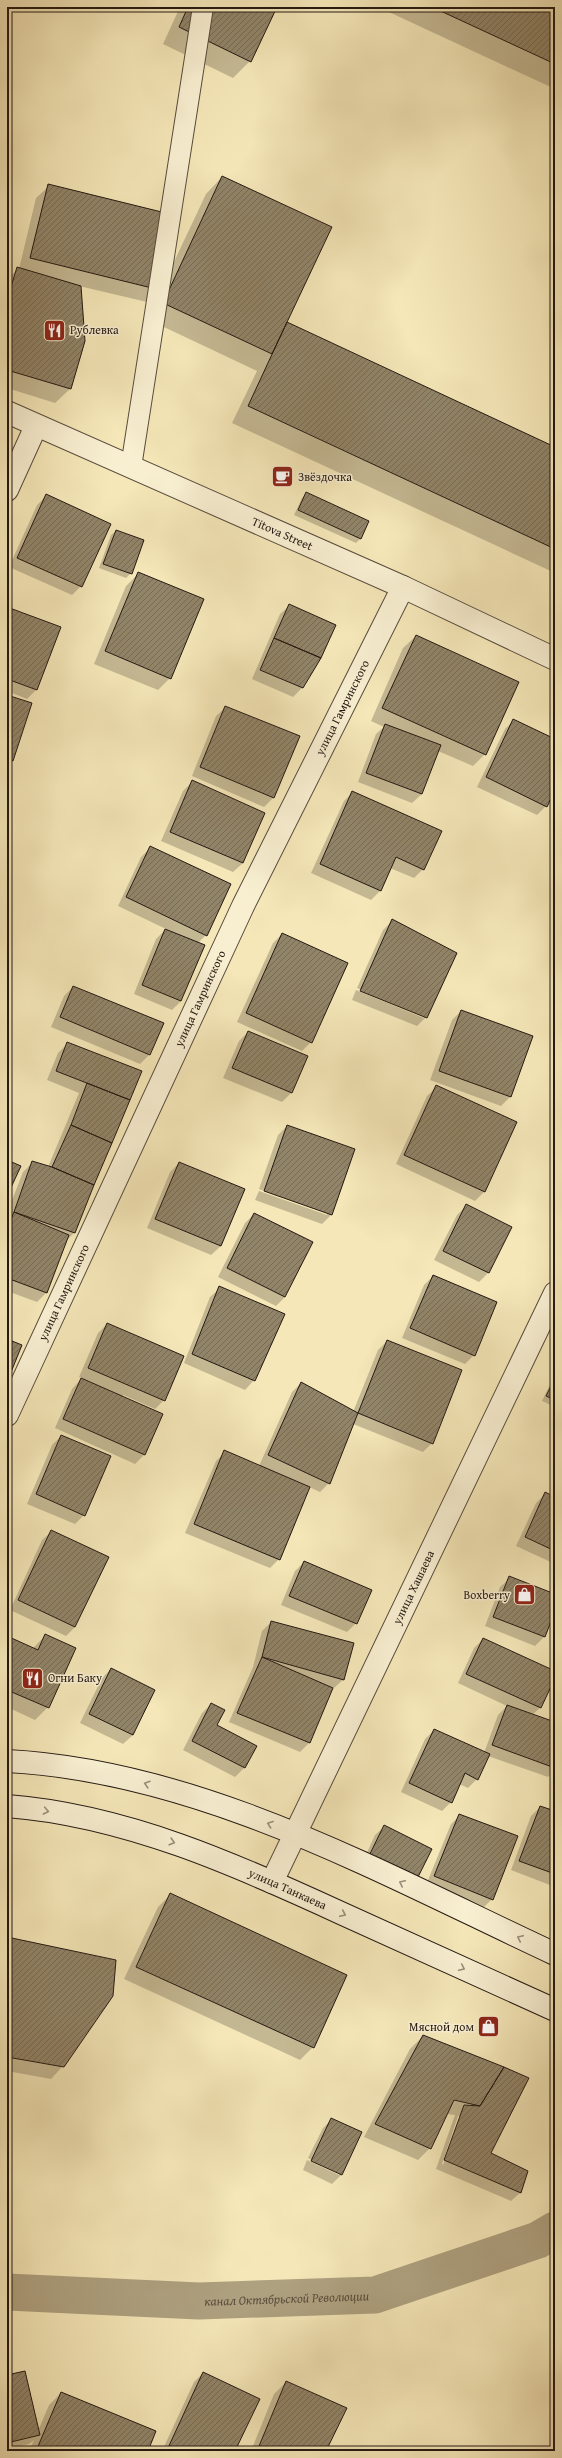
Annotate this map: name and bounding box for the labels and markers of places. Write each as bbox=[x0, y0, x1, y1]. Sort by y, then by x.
restaurant icon: Рублевка bbox=[41, 317, 67, 343]
place label: Рублевка bbox=[70, 321, 119, 338]
cafe icon: Звёздочка bbox=[270, 464, 296, 490]
place label: Звёздочка bbox=[298, 468, 352, 485]
shop icon: Boxberry bbox=[512, 1582, 538, 1608]
place label: Boxberry bbox=[463, 1586, 510, 1603]
restaurant icon: Огни Баку bbox=[19, 1665, 45, 1691]
place label: Огни Баку bbox=[48, 1669, 102, 1686]
shop icon: Мясной дом bbox=[476, 2014, 502, 2040]
place label: Мясной дом bbox=[409, 2018, 474, 2035]

